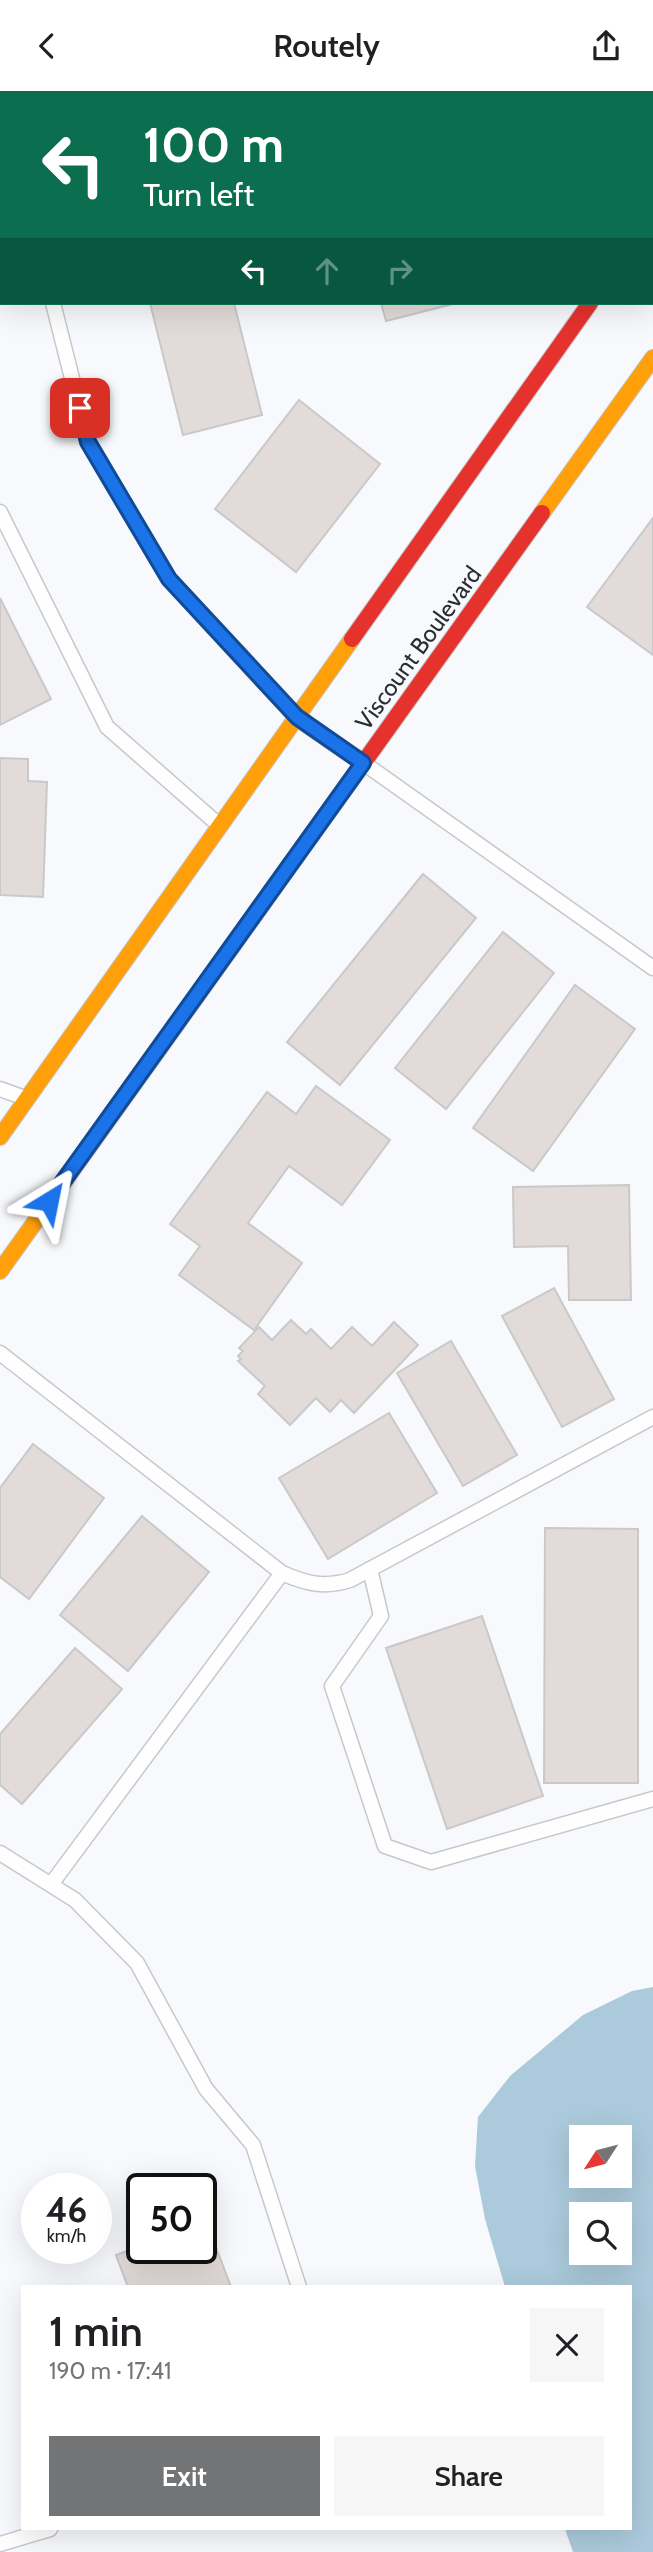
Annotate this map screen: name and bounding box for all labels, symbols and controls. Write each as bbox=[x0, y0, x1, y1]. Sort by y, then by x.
text: Routely bbox=[273, 26, 380, 65]
icon: back bbox=[28, 27, 66, 65]
icon: share bbox=[587, 27, 625, 65]
text: 100 m bbox=[143, 115, 284, 174]
icon: left bbox=[28, 119, 119, 210]
text: Turn left bbox=[143, 175, 254, 214]
icon: left bbox=[235, 252, 273, 290]
icon: ahead bbox=[308, 252, 346, 290]
icon: right bbox=[381, 252, 419, 290]
pin bbox=[50, 378, 110, 438]
icon: arrive bbox=[61, 389, 99, 427]
street label: Viscount Boulevard bbox=[349, 560, 487, 736]
position arrow bbox=[12, 1164, 86, 1238]
north arrow bbox=[569, 2125, 632, 2187]
map controls bbox=[569, 2125, 632, 2265]
speed limit sign: 50 bbox=[126, 2173, 217, 2264]
text: 46 bbox=[46, 2188, 87, 2231]
button: search bbox=[569, 2202, 632, 2265]
text: km/h bbox=[47, 2225, 86, 2247]
text: 1 min bbox=[49, 2305, 143, 2357]
button: close bbox=[530, 2308, 604, 2382]
text: 190 m · 17:41 bbox=[49, 2357, 171, 2385]
button: Exit bbox=[49, 2436, 320, 2516]
button: Share bbox=[334, 2436, 604, 2516]

